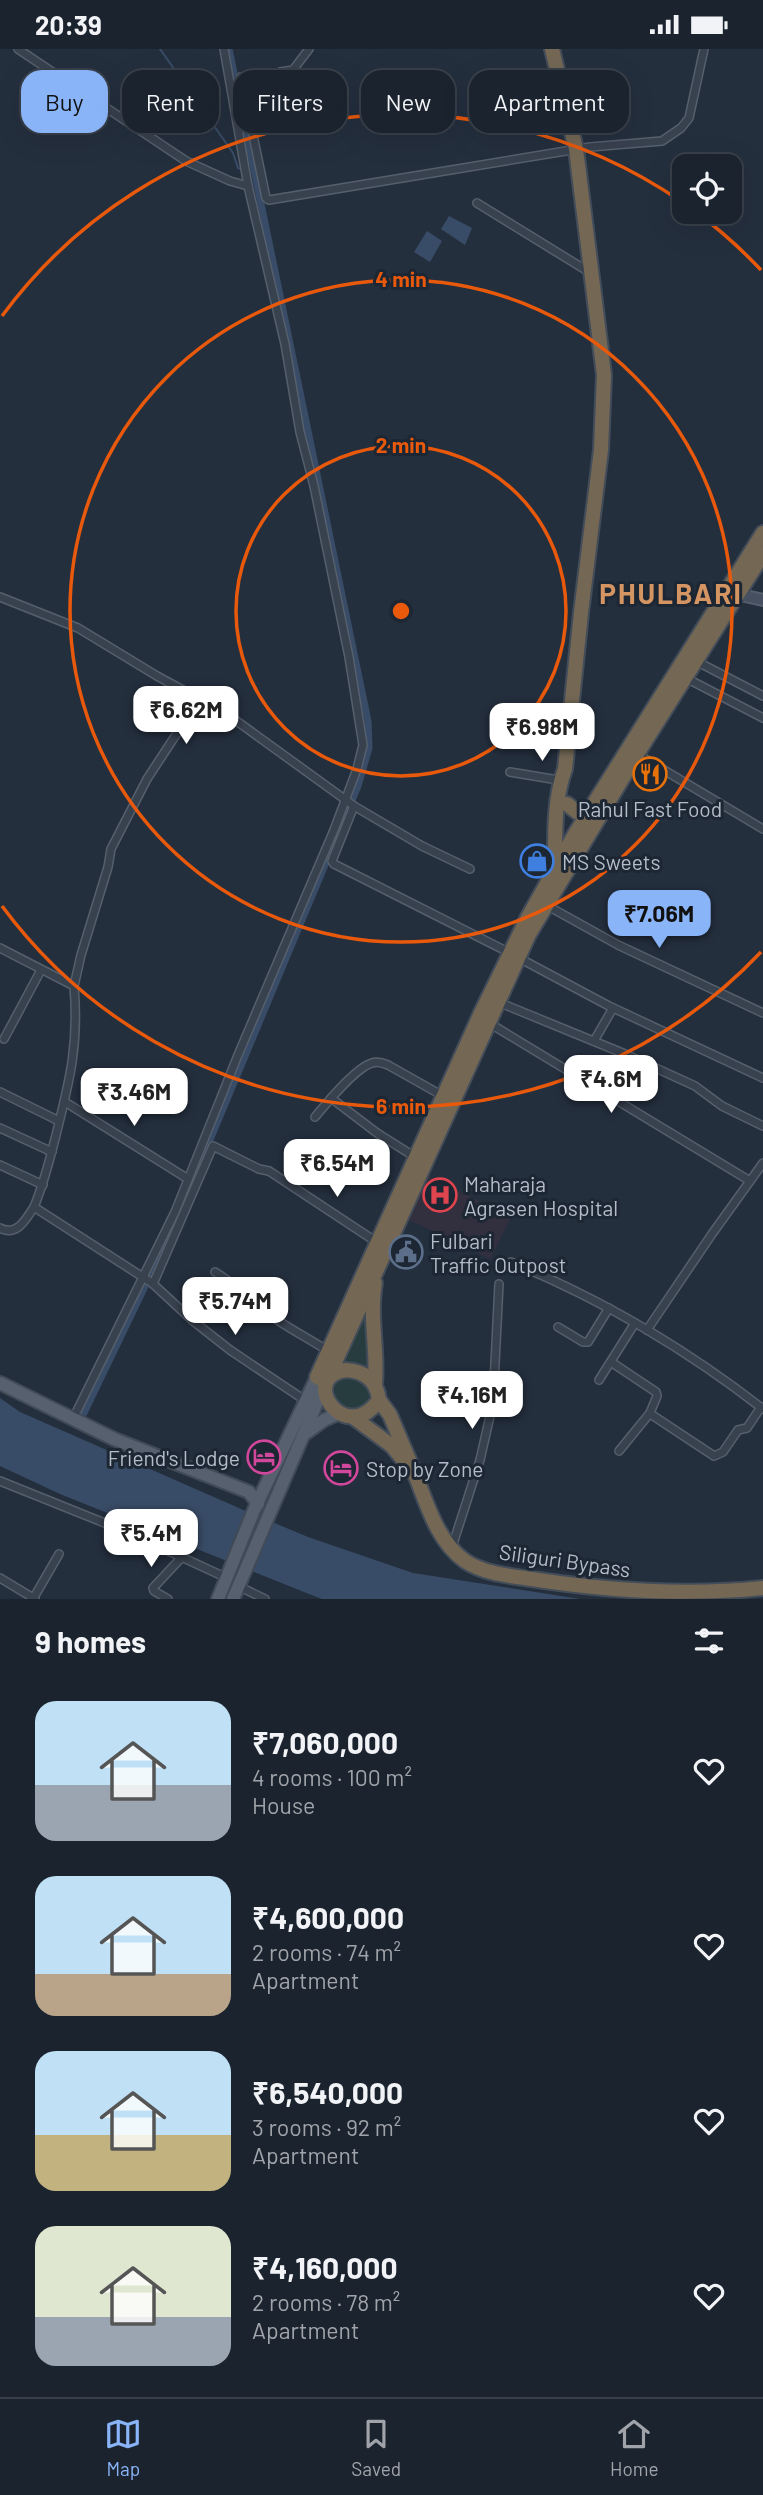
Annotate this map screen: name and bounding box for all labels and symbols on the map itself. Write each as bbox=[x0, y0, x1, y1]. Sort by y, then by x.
text: 4 min bbox=[375, 266, 427, 291]
text: 2 min bbox=[376, 432, 426, 457]
district label: PHULBARI bbox=[599, 576, 743, 610]
centre of rings bbox=[389, 599, 413, 623]
pin: ₹6.62M bbox=[129, 687, 243, 746]
pin: ₹6.98M bbox=[485, 703, 599, 763]
restaurant icon: Rahul Fast Food bbox=[631, 755, 669, 793]
place label: Rahul Fast Food bbox=[578, 796, 722, 821]
shop icon: MS Sweets bbox=[518, 842, 556, 880]
place label: MS Sweets bbox=[562, 849, 661, 874]
pin: ₹7.06M bbox=[602, 891, 716, 950]
pin: ₹4.6M bbox=[562, 1055, 660, 1115]
pin: ₹3.46M bbox=[77, 1069, 191, 1128]
text: 6 min bbox=[376, 1093, 426, 1118]
pin: ₹6.54M bbox=[280, 1139, 394, 1199]
place label: Maharaja Agrasen Hospital bbox=[464, 1171, 618, 1220]
hospital icon: Maharaja Agrasen Hospital bbox=[421, 1176, 459, 1214]
place label: Fulbari Traffic Outpost bbox=[430, 1228, 567, 1277]
public building icon: Fulbari Traffic Outpost bbox=[387, 1233, 425, 1271]
pin: ₹5.74M bbox=[178, 1277, 292, 1337]
pin: ₹4.16M bbox=[415, 1371, 529, 1431]
hotel icon: Friend's Lodge bbox=[245, 1438, 283, 1476]
place label: Friend's Lodge bbox=[108, 1445, 240, 1470]
hotel icon: Stop by Zone bbox=[322, 1449, 360, 1487]
place label: Stop by Zone bbox=[366, 1456, 483, 1481]
pin: ₹5.4M bbox=[102, 1509, 200, 1569]
street label: Siliguri Bypass bbox=[498, 1538, 632, 1582]

